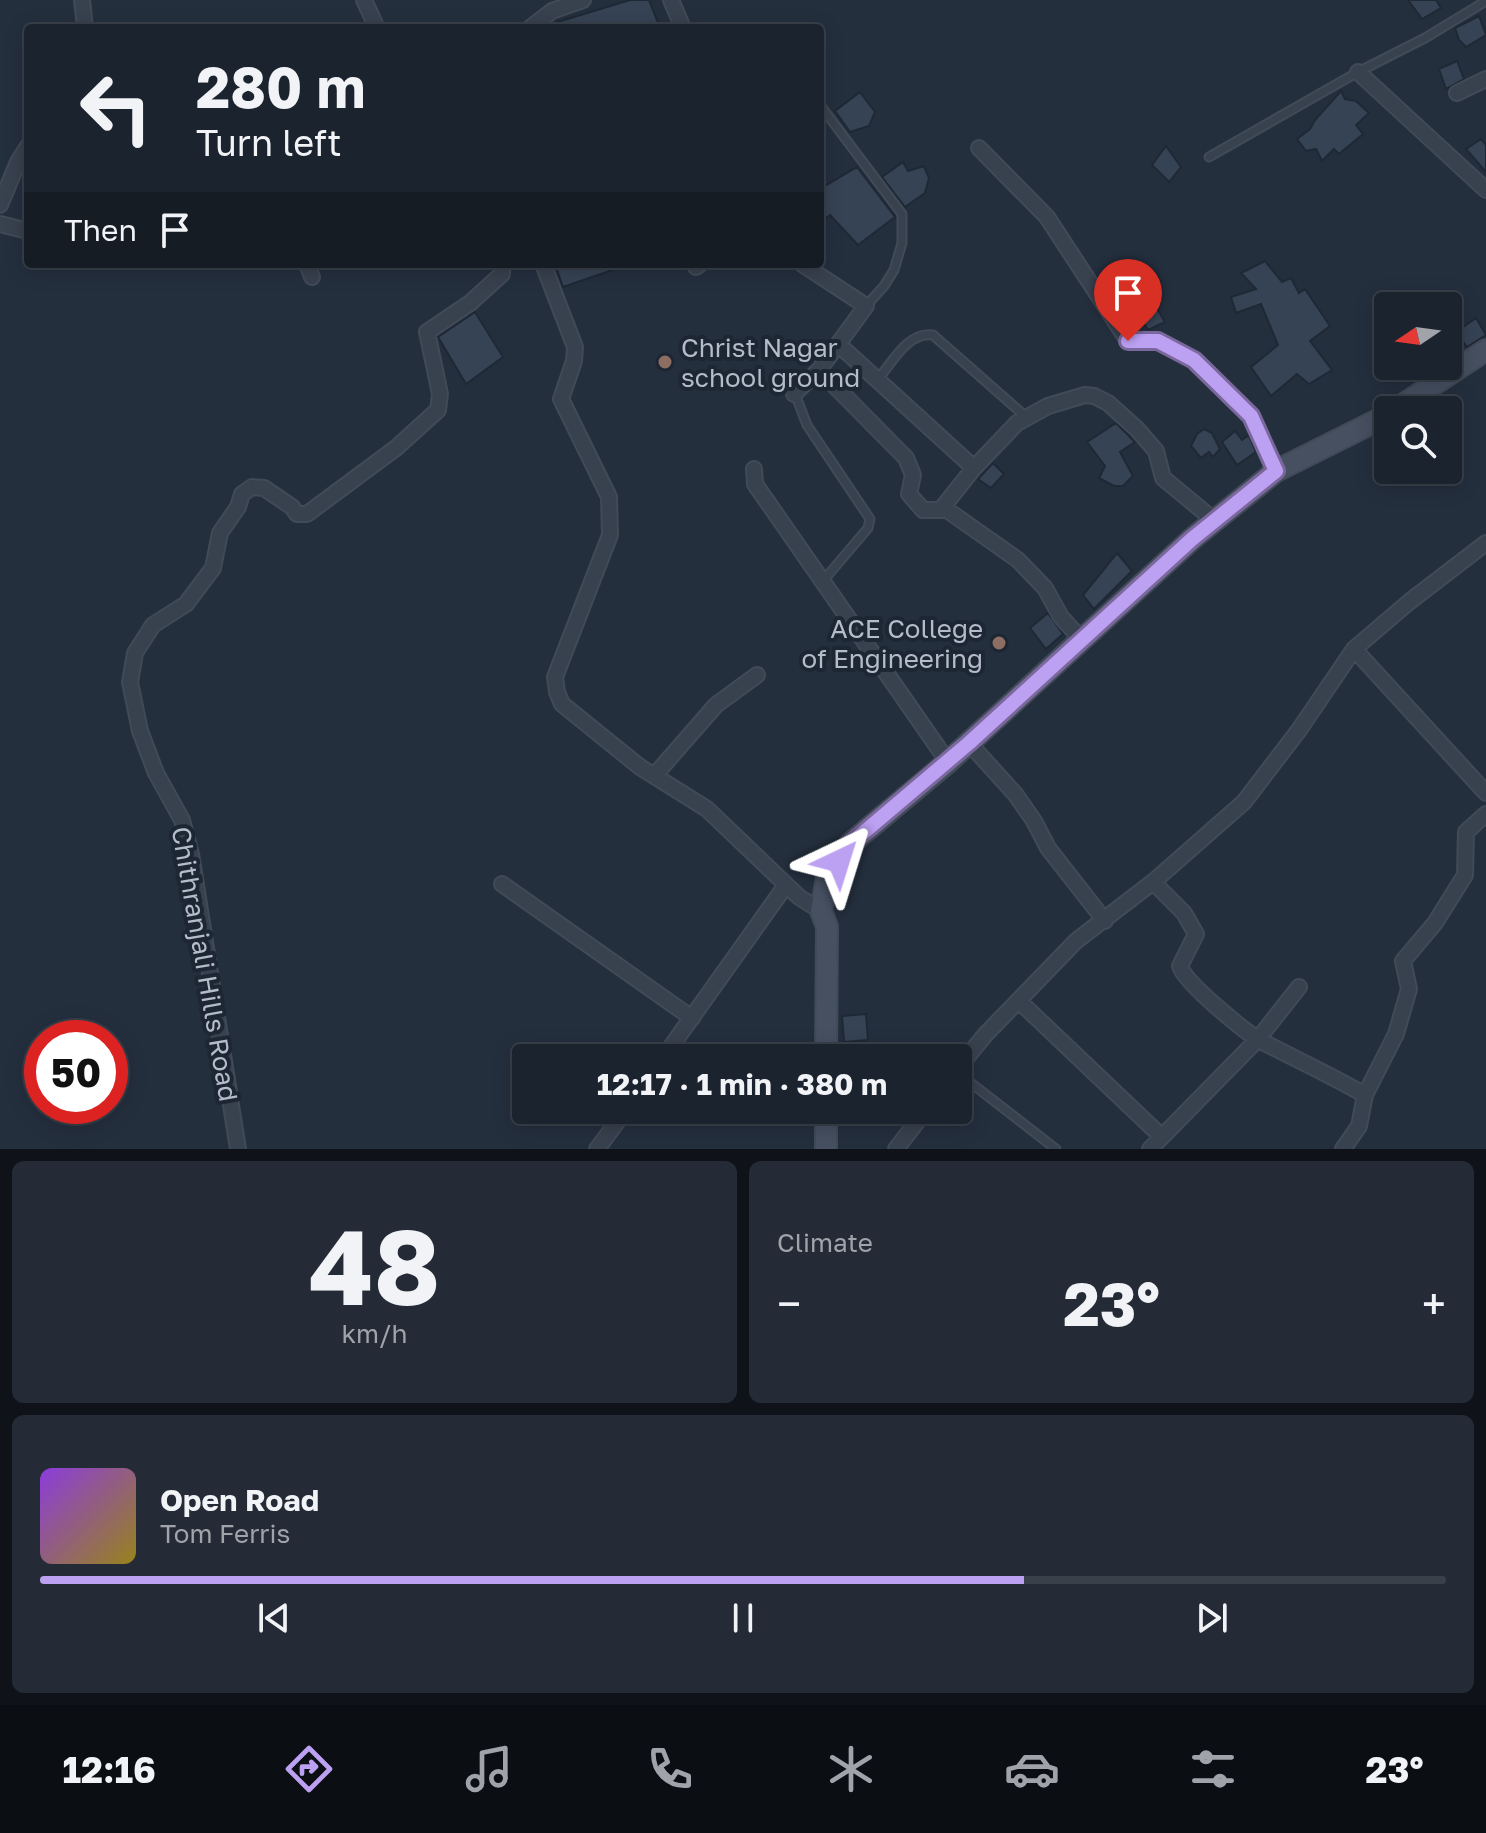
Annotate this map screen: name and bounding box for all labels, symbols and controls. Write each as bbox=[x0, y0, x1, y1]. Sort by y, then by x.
text: 280 m bbox=[196, 53, 365, 120]
icon: left bbox=[64, 56, 168, 160]
text: Turn left bbox=[196, 121, 342, 164]
icon: arrive bbox=[153, 208, 197, 252]
text: Then bbox=[64, 212, 137, 248]
pin bbox=[1094, 259, 1162, 341]
icon: arrive bbox=[1106, 271, 1150, 315]
north arrow bbox=[1374, 292, 1462, 380]
map controls bbox=[1374, 292, 1462, 484]
place label: Christ Nagar school ground bbox=[681, 332, 860, 393]
marker: Christ Nagar school ground bbox=[656, 353, 674, 371]
button: search bbox=[1374, 396, 1462, 484]
place label: ACE College of Engineering bbox=[802, 613, 983, 674]
marker: ACE College of Engineering bbox=[990, 634, 1008, 652]
position arrow bbox=[797, 819, 881, 903]
street label: Chithranjali Hills Road bbox=[166, 824, 244, 1104]
speed limit sign: 50 bbox=[24, 1020, 128, 1124]
text: 12:17 · 1 min · 380 m bbox=[597, 1066, 887, 1102]
text: 48 bbox=[309, 1203, 440, 1328]
text: Climate bbox=[777, 1227, 873, 1258]
text: 23° bbox=[1063, 1267, 1160, 1339]
text: − bbox=[777, 1277, 801, 1330]
text: + bbox=[1422, 1277, 1446, 1330]
text: km/h bbox=[341, 1318, 408, 1349]
text: Open Road bbox=[160, 1482, 319, 1518]
text: Tom Ferris bbox=[160, 1518, 290, 1549]
icon: previous bbox=[252, 1596, 296, 1640]
icon: pause bbox=[721, 1596, 765, 1640]
icon: next bbox=[1190, 1596, 1234, 1640]
icon: directions bbox=[281, 1741, 337, 1797]
icon: music bbox=[461, 1741, 517, 1797]
icon: phone bbox=[642, 1741, 698, 1797]
icon: climate bbox=[823, 1741, 879, 1797]
icon: car bbox=[1004, 1741, 1060, 1797]
icon: filters bbox=[1185, 1741, 1241, 1797]
text: 12:16 bbox=[62, 1748, 156, 1791]
text: 23° bbox=[1366, 1748, 1423, 1791]

